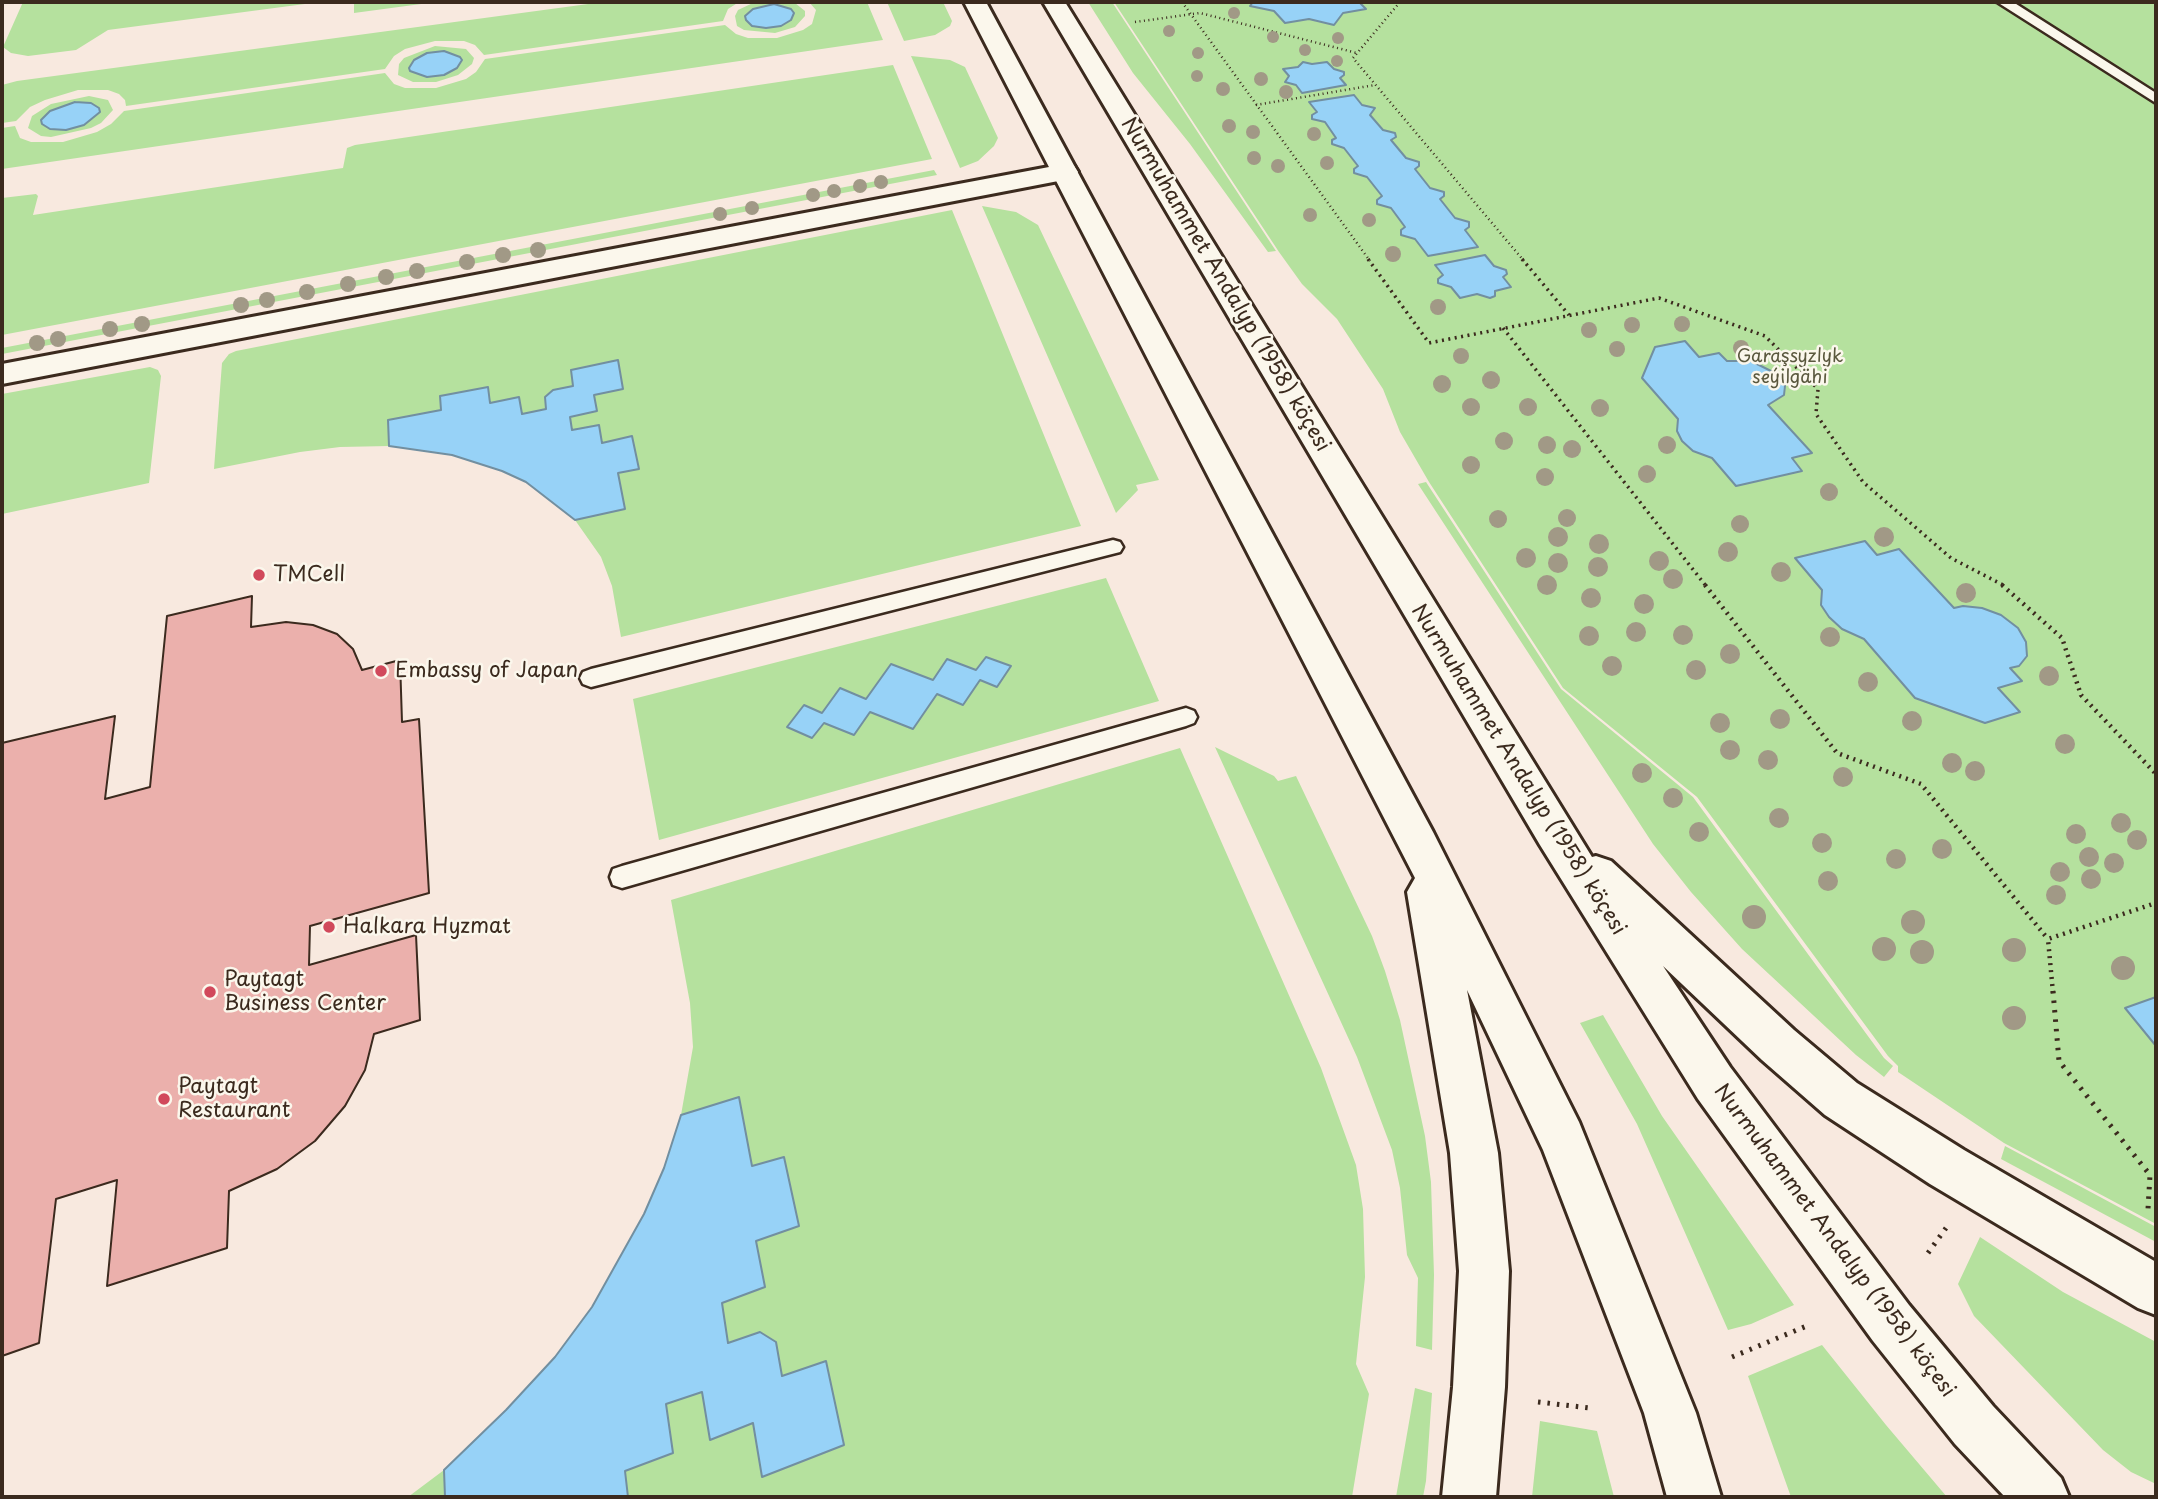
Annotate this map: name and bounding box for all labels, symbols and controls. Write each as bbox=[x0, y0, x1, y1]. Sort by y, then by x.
street label: Nurmuhammet Andalyp (1958) köçesi bbox=[1115, 113, 1335, 457]
park label: Garaşsyzlyk seýilgähi bbox=[1737, 346, 1843, 388]
place label: TMCell bbox=[273, 562, 345, 588]
marker: TMCell bbox=[251, 567, 267, 583]
street label: Nurmuhammet Andalyp (1958) köçesi bbox=[1405, 600, 1631, 940]
place label: Embassy of Japan bbox=[395, 658, 578, 684]
marker: Embassy of Japan bbox=[373, 663, 389, 679]
place label: Halkara Hyzmat bbox=[343, 914, 511, 940]
marker: Halkara Hyzmat bbox=[321, 919, 337, 935]
place label: Paytagt Business Center bbox=[224, 967, 386, 1017]
marker: Paytagt Business Center bbox=[202, 984, 218, 1000]
place label: Paytagt Restaurant bbox=[178, 1074, 290, 1124]
street label: Nurmuhammet Andalyp (1958) köçesi bbox=[1708, 1080, 1960, 1402]
marker: Paytagt Restaurant bbox=[156, 1091, 172, 1107]

